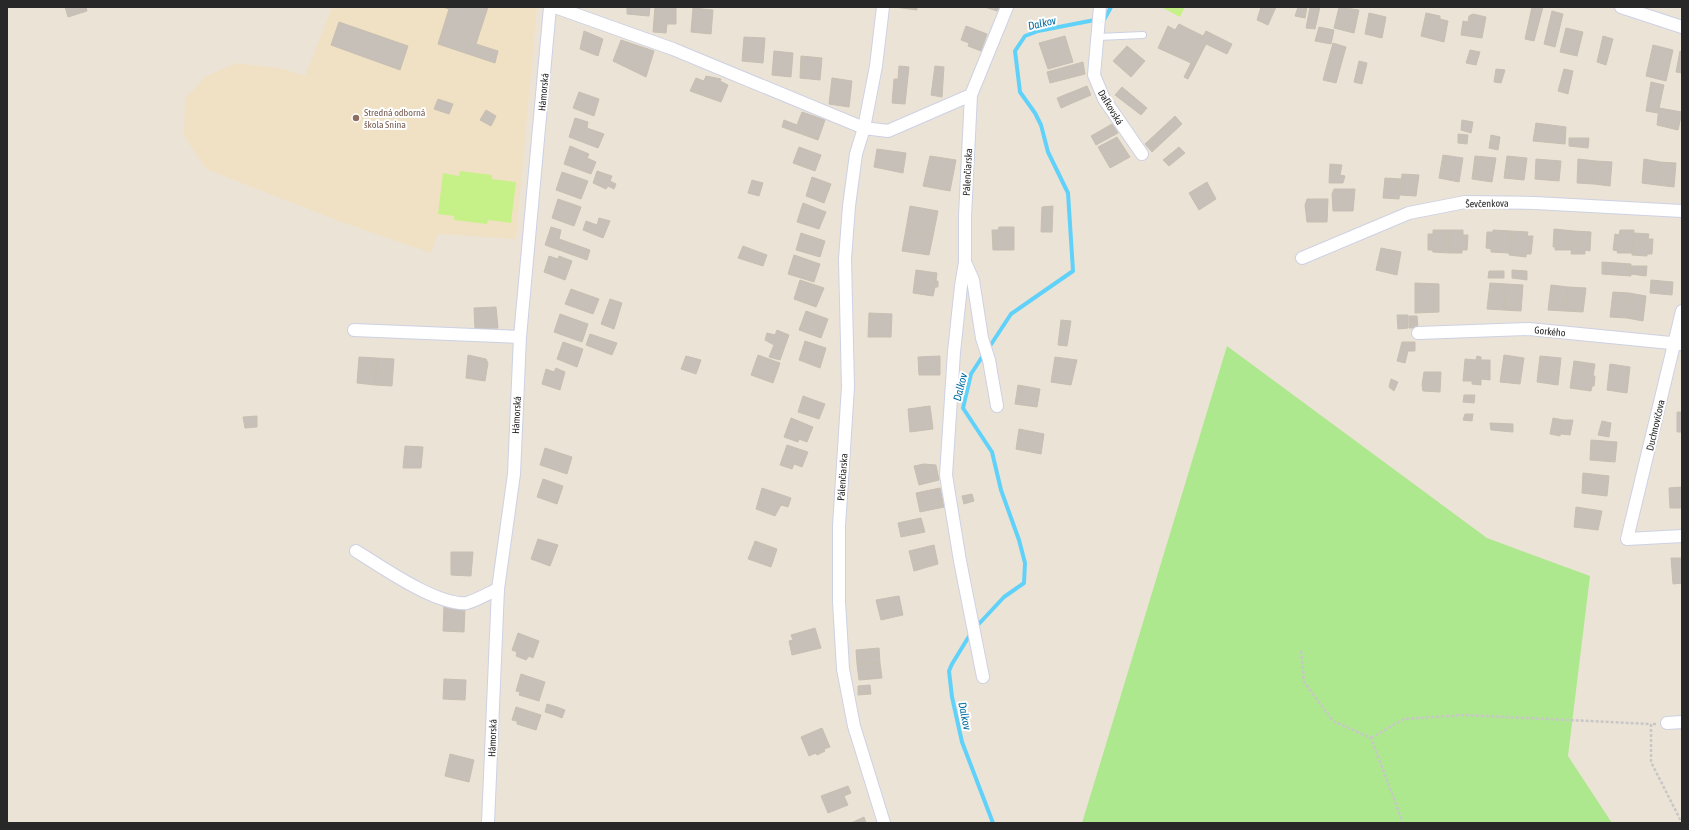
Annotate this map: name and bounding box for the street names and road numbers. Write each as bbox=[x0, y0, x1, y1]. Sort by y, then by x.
street label: Hámorská bbox=[536, 72, 551, 111]
street label: Daľkovská bbox=[1096, 88, 1125, 127]
street label: Pálenčiarska bbox=[961, 148, 974, 196]
street label: Ševčenkova bbox=[1465, 198, 1509, 209]
street label: Gorkého bbox=[1534, 324, 1566, 339]
street label: Hámorská bbox=[510, 395, 523, 434]
street label: Duchnovičova bbox=[1644, 398, 1667, 452]
street label: Pálenčiarska bbox=[835, 453, 850, 501]
street label: Hámorská bbox=[486, 719, 499, 757]

